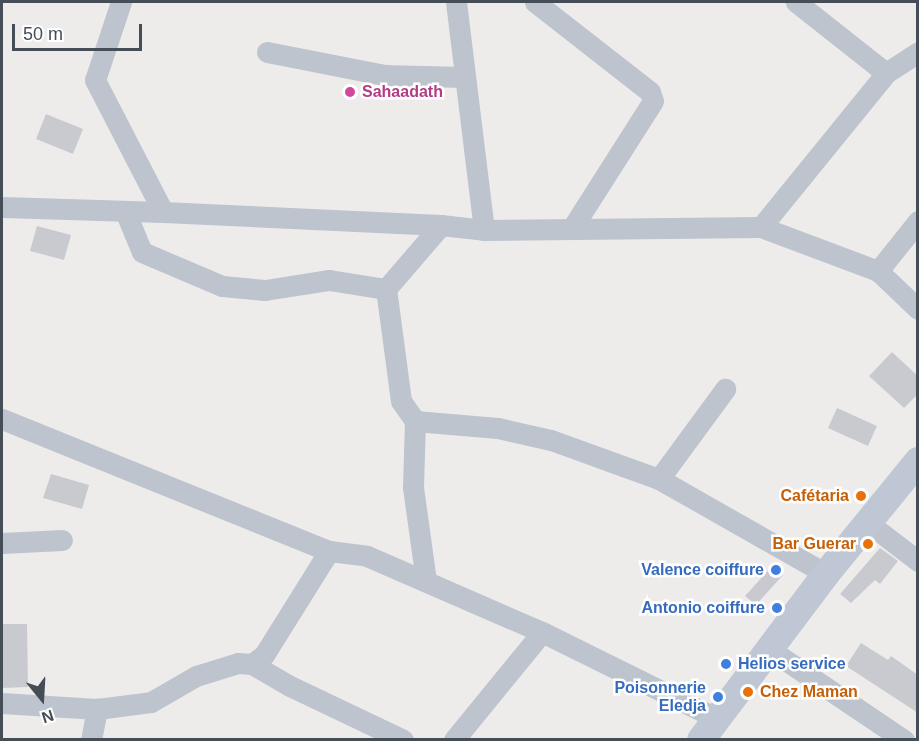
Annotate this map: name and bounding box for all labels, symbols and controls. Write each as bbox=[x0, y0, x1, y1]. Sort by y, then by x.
scale bar bbox=[15, 12, 146, 50]
text: 50 m bbox=[23, 24, 63, 44]
place label: Sahaadath bbox=[362, 82, 443, 102]
marker: Sahaadath bbox=[343, 85, 357, 99]
place label: Cafétaria bbox=[781, 486, 849, 506]
marker: Cafétaria bbox=[854, 489, 868, 503]
place label: Bar Guerar bbox=[772, 534, 856, 554]
marker: Bar Guerar bbox=[861, 537, 875, 551]
place label: Valence coiffure bbox=[641, 560, 764, 580]
marker: Valence coiffure bbox=[769, 563, 783, 577]
place label: Antonio coiffure bbox=[641, 598, 765, 618]
marker: Antonio coiffure bbox=[770, 601, 784, 615]
place label: Helios service bbox=[738, 654, 846, 674]
marker: Helios service bbox=[719, 657, 733, 671]
north arrow bbox=[12, 669, 72, 729]
place label: Poisonnerie Eledja bbox=[614, 678, 706, 716]
place label: Chez Maman bbox=[760, 682, 858, 702]
marker: Chez Maman bbox=[741, 685, 755, 699]
marker: Poisonnerie Eledja bbox=[711, 690, 725, 704]
text: N bbox=[40, 707, 56, 726]

